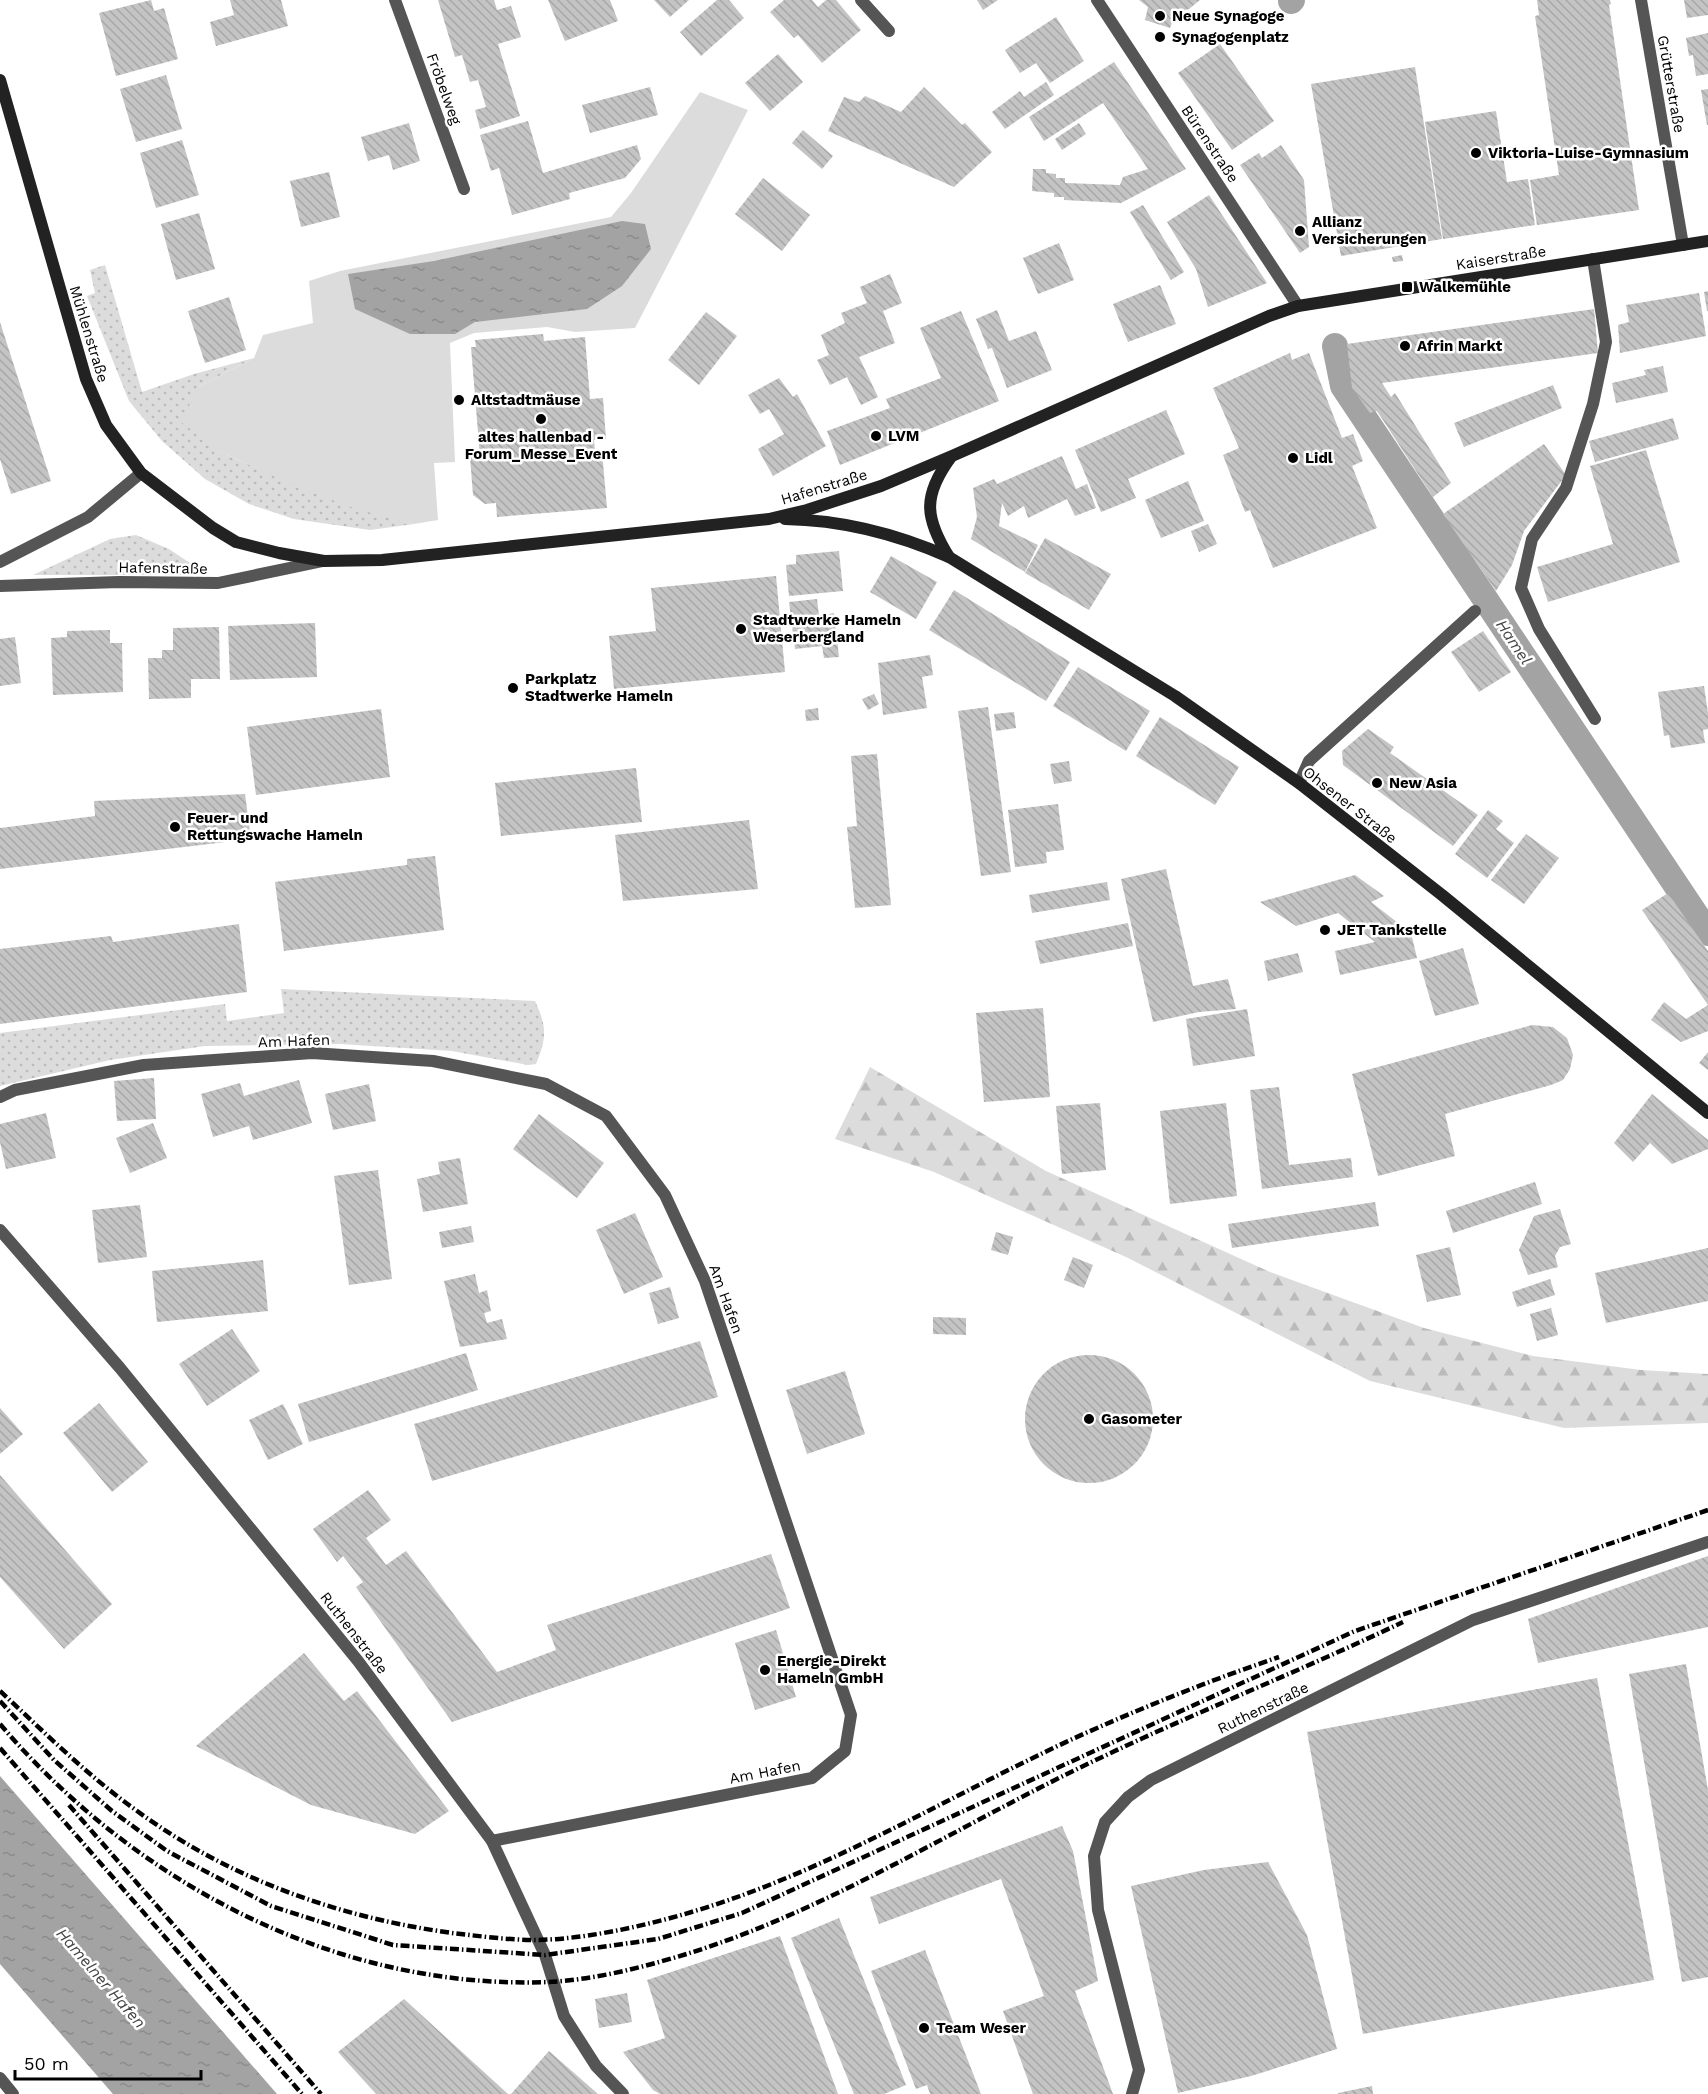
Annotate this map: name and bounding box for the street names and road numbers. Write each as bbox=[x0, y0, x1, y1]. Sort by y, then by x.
street label: Grütterstraße bbox=[1654, 34, 1688, 134]
street label: Fröbelweg bbox=[423, 51, 465, 127]
street label: Bürenstraße bbox=[1178, 102, 1242, 186]
street label: Kaiserstraße bbox=[1455, 242, 1547, 274]
street label: Mühlenstraße bbox=[66, 283, 112, 385]
street label: Hafenstraße bbox=[779, 465, 869, 509]
street label: Hafenstraße bbox=[118, 558, 208, 578]
street label: Ohsener Straße bbox=[1300, 763, 1400, 847]
street label: Am Hafen bbox=[258, 1031, 330, 1051]
street label: Am Hafen bbox=[705, 1262, 747, 1336]
street label: Ruthenstraße bbox=[316, 1588, 392, 1678]
street label: Ruthenstraße bbox=[1215, 1678, 1311, 1738]
street label: Am Hafen bbox=[728, 1756, 802, 1788]

